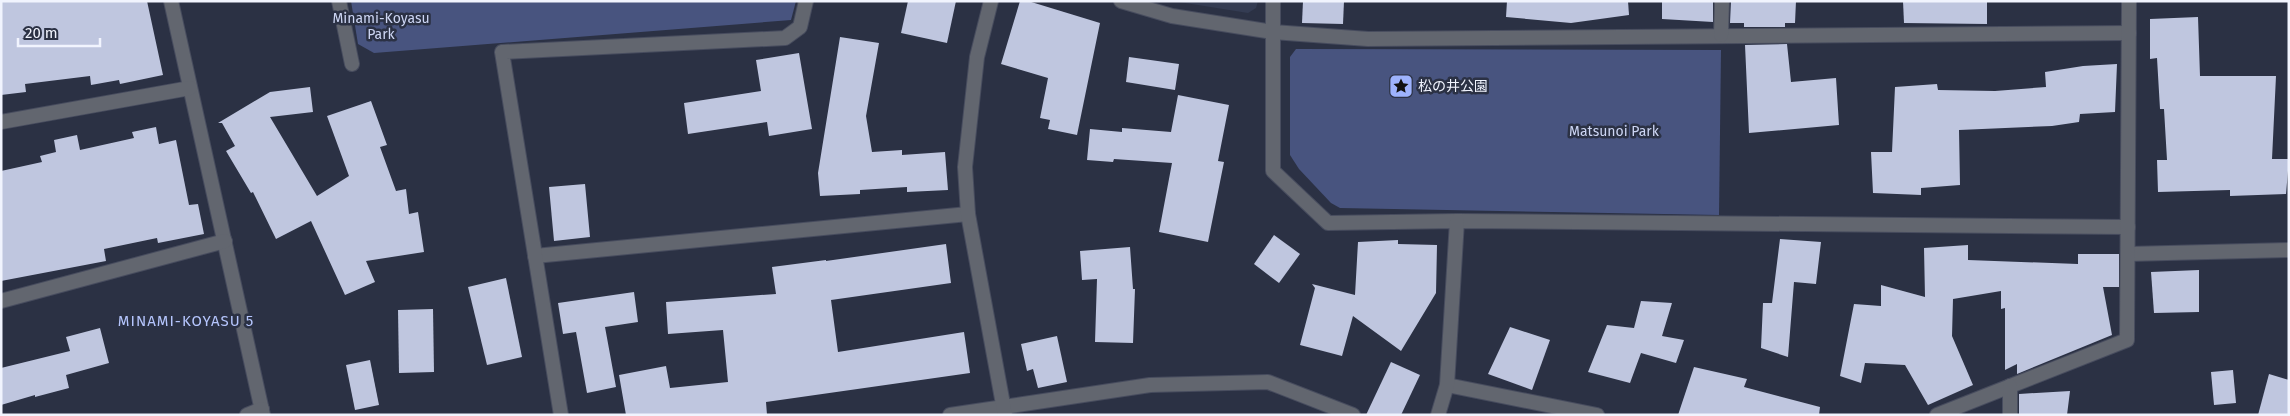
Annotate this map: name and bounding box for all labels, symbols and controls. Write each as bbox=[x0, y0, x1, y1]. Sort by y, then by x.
park label: Minami-Koyasu Park bbox=[332, 10, 430, 43]
scale bar bbox=[18, 15, 100, 47]
text: 20 m bbox=[25, 24, 58, 42]
place icon: 松の井公園 bbox=[1388, 73, 1414, 99]
place label: 松の井公園 bbox=[1418, 78, 1488, 95]
park label: Matsunoi Park bbox=[1569, 123, 1660, 140]
district label: MINAMI-KOYASU 5 bbox=[118, 312, 254, 330]

